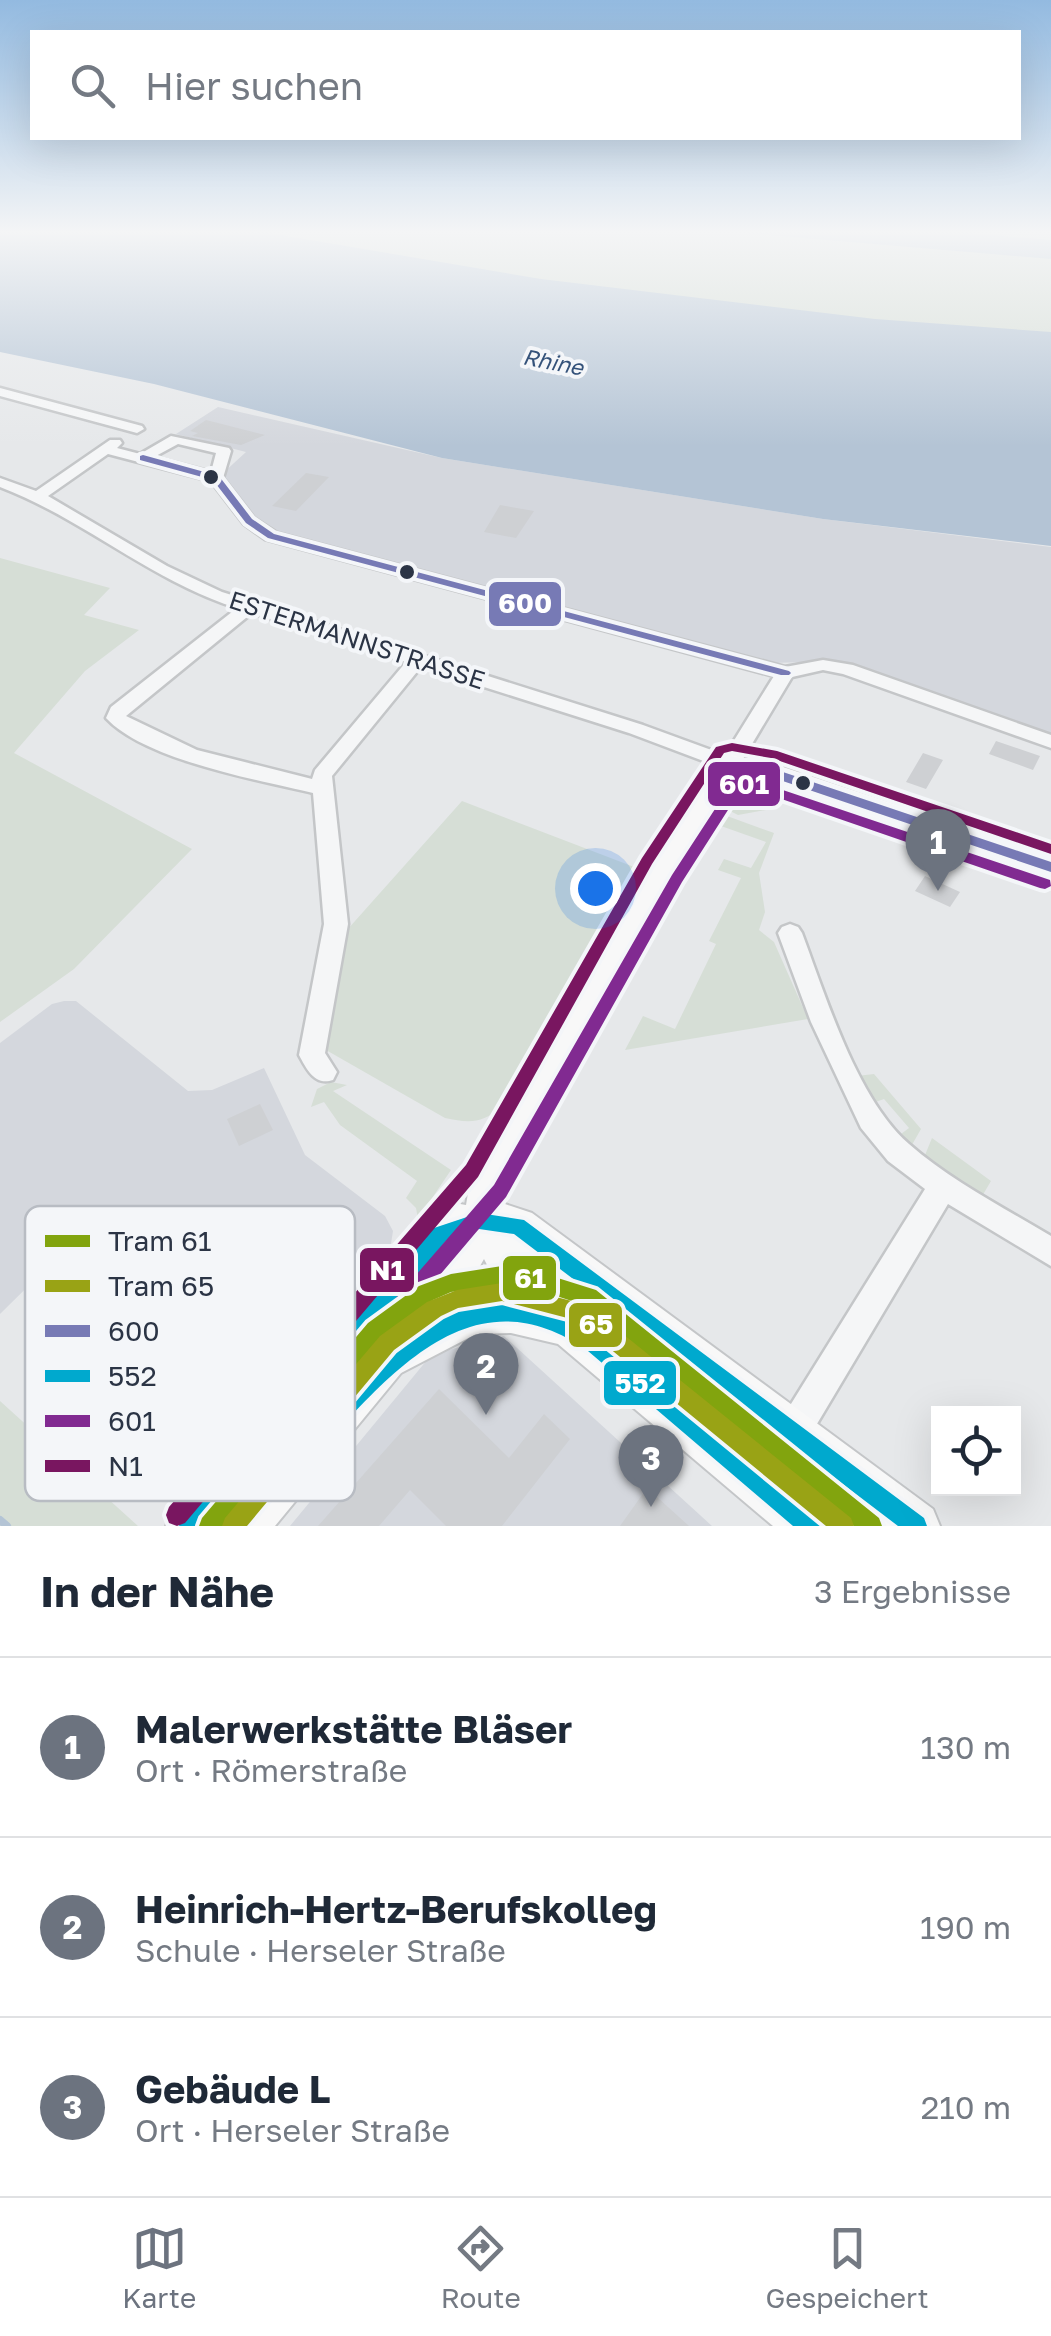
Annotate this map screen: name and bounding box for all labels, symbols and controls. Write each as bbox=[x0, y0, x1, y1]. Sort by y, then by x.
search box bbox=[30, 30, 1021, 140]
icon: search bbox=[65, 58, 120, 113]
text: Hier suchen bbox=[145, 63, 363, 108]
water label: Rhine bbox=[521, 342, 588, 381]
unlabelled marker bbox=[201, 467, 221, 487]
unlabelled marker bbox=[397, 562, 417, 582]
line badge: 600 bbox=[487, 580, 563, 628]
street label: ESTERMANNSTRASSE bbox=[225, 584, 489, 696]
text: 600 bbox=[498, 586, 552, 619]
line badge: 601 bbox=[706, 760, 782, 808]
text: 601 bbox=[719, 767, 769, 800]
unlabelled marker bbox=[793, 773, 813, 793]
pin: 1 bbox=[906, 808, 970, 891]
your location bbox=[570, 863, 621, 914]
legend bbox=[25, 1206, 355, 1501]
text: Tram 61 bbox=[108, 1224, 212, 1257]
line badge: N1 bbox=[358, 1246, 416, 1294]
text: N1 bbox=[369, 1253, 405, 1286]
line badge: 61 bbox=[501, 1254, 558, 1302]
text: 61 bbox=[514, 1261, 546, 1294]
text: Tram 65 bbox=[108, 1269, 214, 1302]
line badge: 65 bbox=[567, 1301, 624, 1349]
text: 65 bbox=[579, 1307, 613, 1340]
text: 600 bbox=[108, 1314, 160, 1347]
pin: 2 bbox=[454, 1332, 518, 1415]
text: 552 bbox=[108, 1359, 157, 1392]
line badge: 552 bbox=[602, 1359, 678, 1407]
text: 552 bbox=[614, 1366, 666, 1399]
text: 601 bbox=[108, 1404, 156, 1437]
map controls bbox=[931, 1406, 1021, 1496]
button: locate bbox=[931, 1406, 1021, 1496]
pin: 3 bbox=[618, 1424, 684, 1507]
text: N1 bbox=[108, 1449, 143, 1482]
text: In der Nähe bbox=[40, 1566, 274, 1616]
text: 3 Ergebnisse bbox=[814, 1572, 1011, 1610]
text: Malerwerkstätte Bläser bbox=[135, 1706, 572, 1751]
text: 1 bbox=[64, 1728, 81, 1766]
text: 130 m bbox=[921, 1728, 1011, 1766]
text: Ort · Römerstraße bbox=[135, 1751, 407, 1789]
text: Heinrich-Hertz-Berufskolleg bbox=[135, 1886, 657, 1931]
text: 2 bbox=[63, 1908, 82, 1946]
text: 190 m bbox=[920, 1908, 1011, 1946]
text: Schule · Herseler Straße bbox=[135, 1931, 506, 1969]
text: Gebäude L bbox=[135, 2066, 330, 2111]
text: 3 bbox=[63, 2088, 82, 2126]
text: 210 m bbox=[921, 2088, 1011, 2126]
text: Ort · Herseler Straße bbox=[135, 2111, 450, 2149]
tab: Karte bbox=[122, 2221, 196, 2314]
tab: Route bbox=[441, 2221, 521, 2314]
tab: Gespeichert bbox=[765, 2221, 929, 2314]

